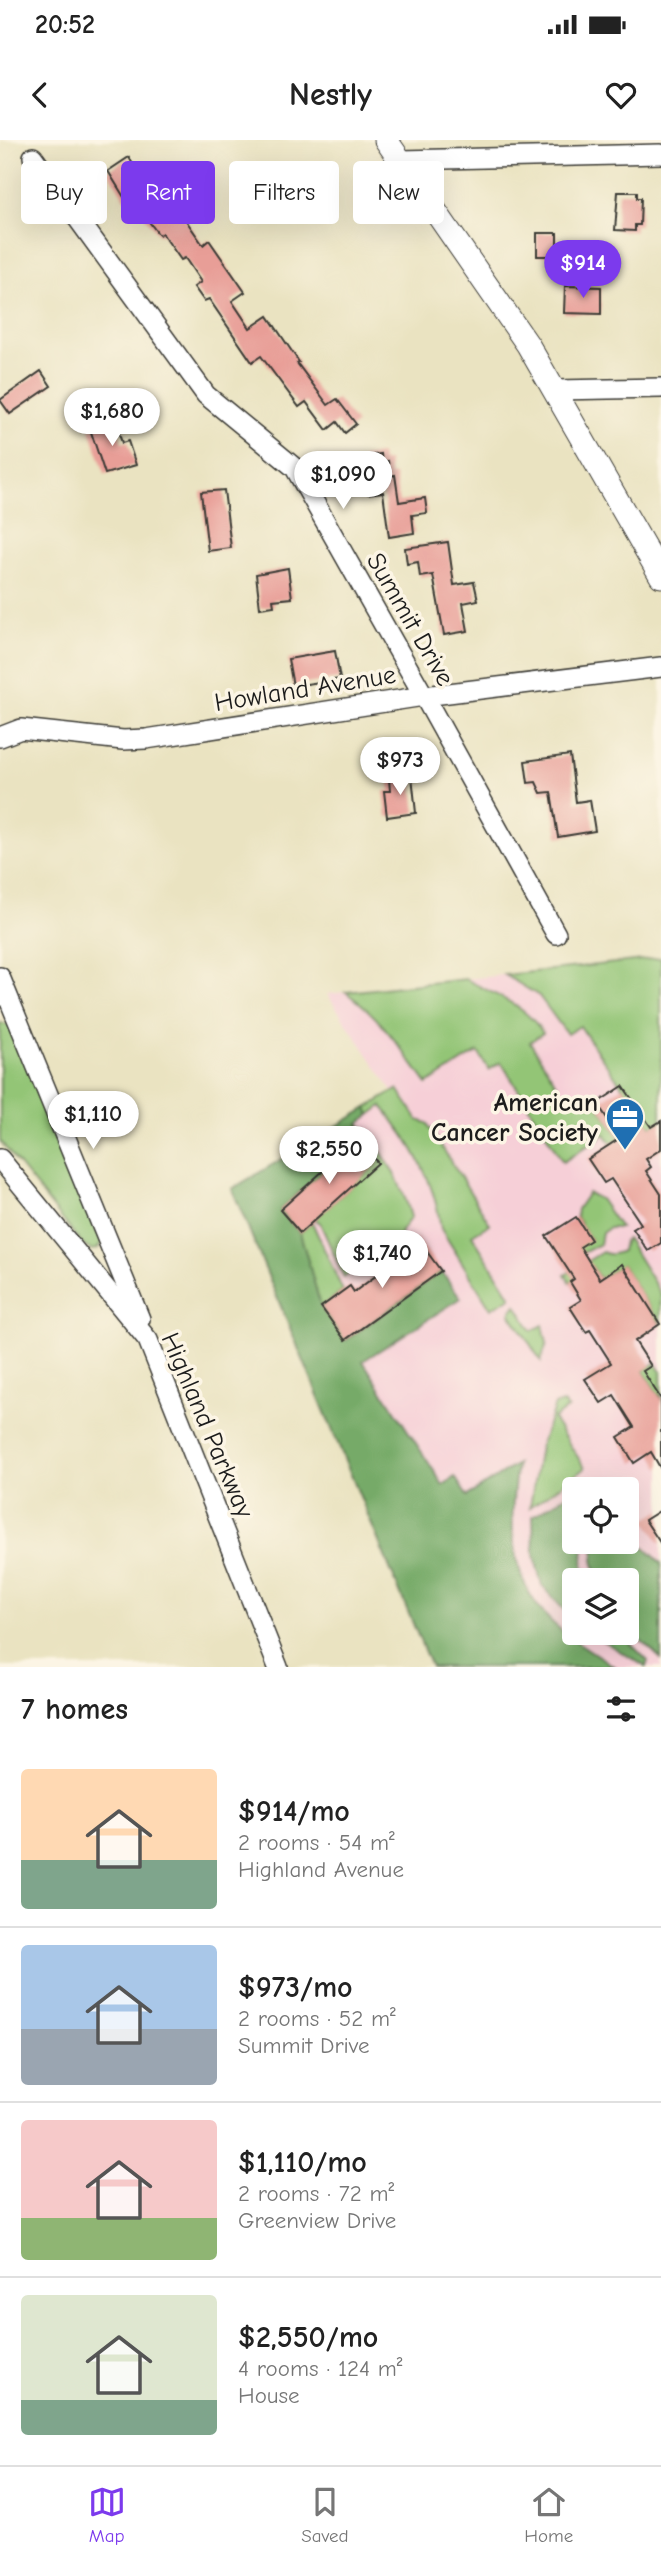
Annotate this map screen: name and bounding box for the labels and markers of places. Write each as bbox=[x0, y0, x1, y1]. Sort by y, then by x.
pin: $914 bbox=[542, 240, 624, 300]
pin: $1,680 bbox=[55, 388, 169, 448]
pin: $1,090 bbox=[286, 452, 400, 511]
pin: $973 bbox=[359, 738, 441, 797]
place label: American Cancer Society bbox=[431, 1088, 598, 1148]
pin: $1,110 bbox=[36, 1091, 150, 1151]
office icon: American Cancer Society bbox=[604, 1096, 646, 1151]
pin: $2,550 bbox=[272, 1126, 386, 1186]
pin: $1,740 bbox=[325, 1230, 439, 1290]

